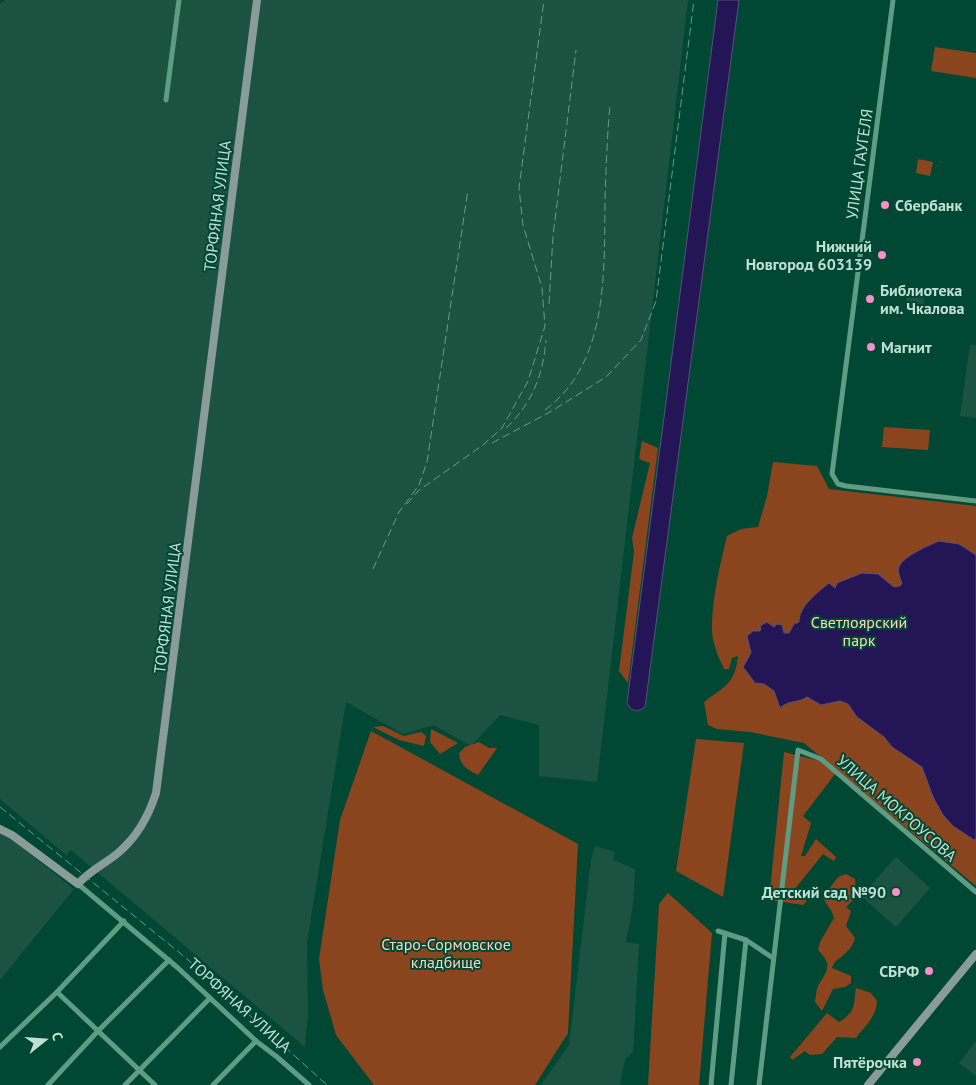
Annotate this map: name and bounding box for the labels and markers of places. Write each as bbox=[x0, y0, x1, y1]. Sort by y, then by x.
place label: Сбербанк bbox=[895, 195, 962, 215]
marker: Сбербанк bbox=[879, 199, 891, 211]
place label: Нижний Новгород 603139 bbox=[746, 236, 872, 274]
marker: Нижний Новгород 603139 bbox=[876, 249, 888, 261]
place label: Библиотека им. Чкалова bbox=[880, 280, 965, 318]
marker: Библиотека им. Чкалова bbox=[864, 293, 876, 305]
place label: Магнит bbox=[881, 337, 932, 357]
marker: Магнит bbox=[865, 341, 877, 353]
place label: Детский сад №90 bbox=[762, 882, 886, 902]
marker: Детский сад №90 bbox=[890, 886, 902, 898]
place label: СБРФ bbox=[879, 961, 919, 981]
marker: СБРФ bbox=[923, 965, 935, 977]
place label: Пятёрочка bbox=[833, 1052, 907, 1072]
marker: Пятёрочка bbox=[911, 1056, 923, 1068]

